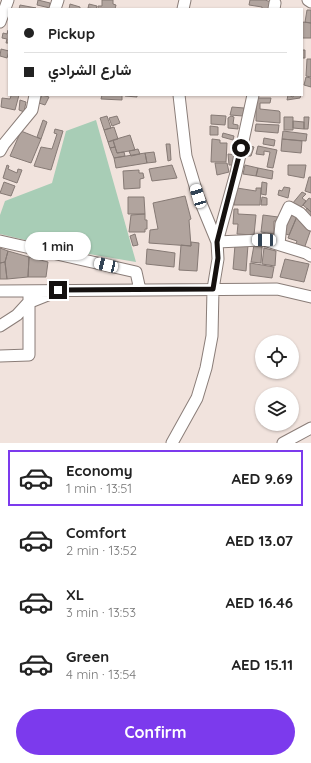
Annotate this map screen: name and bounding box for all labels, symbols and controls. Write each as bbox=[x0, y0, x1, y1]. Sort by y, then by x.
text: Pickup bbox=[48, 24, 95, 43]
text: شارع الشرادي bbox=[48, 60, 132, 79]
route start bbox=[232, 139, 250, 157]
car bbox=[189, 183, 207, 209]
callout: 1 min bbox=[25, 232, 91, 260]
car bbox=[252, 234, 276, 246]
text: 1 min bbox=[42, 238, 74, 254]
car bbox=[93, 256, 119, 274]
route end bbox=[49, 281, 67, 299]
map controls bbox=[255, 335, 299, 431]
button: locate bbox=[255, 335, 299, 379]
button: layers bbox=[255, 387, 299, 431]
icon: car bbox=[18, 460, 54, 496]
text: Economy bbox=[66, 461, 133, 480]
text: AED 9.69 bbox=[231, 469, 293, 488]
text: 1 min · 13:51 bbox=[66, 480, 132, 496]
icon: car bbox=[18, 522, 54, 558]
text: Comfort bbox=[66, 523, 127, 542]
text: AED 13.07 bbox=[225, 531, 293, 550]
text: 2 min · 13:52 bbox=[66, 542, 137, 558]
icon: car bbox=[18, 584, 54, 620]
text: XL bbox=[66, 585, 84, 604]
text: AED 16.46 bbox=[225, 593, 293, 612]
text: 3 min · 13:53 bbox=[66, 604, 136, 620]
icon: car bbox=[18, 646, 54, 682]
text: Green bbox=[66, 647, 109, 666]
text: AED 15.11 bbox=[231, 655, 293, 674]
text: 4 min · 13:54 bbox=[66, 666, 136, 682]
button: Confirm bbox=[16, 709, 295, 755]

